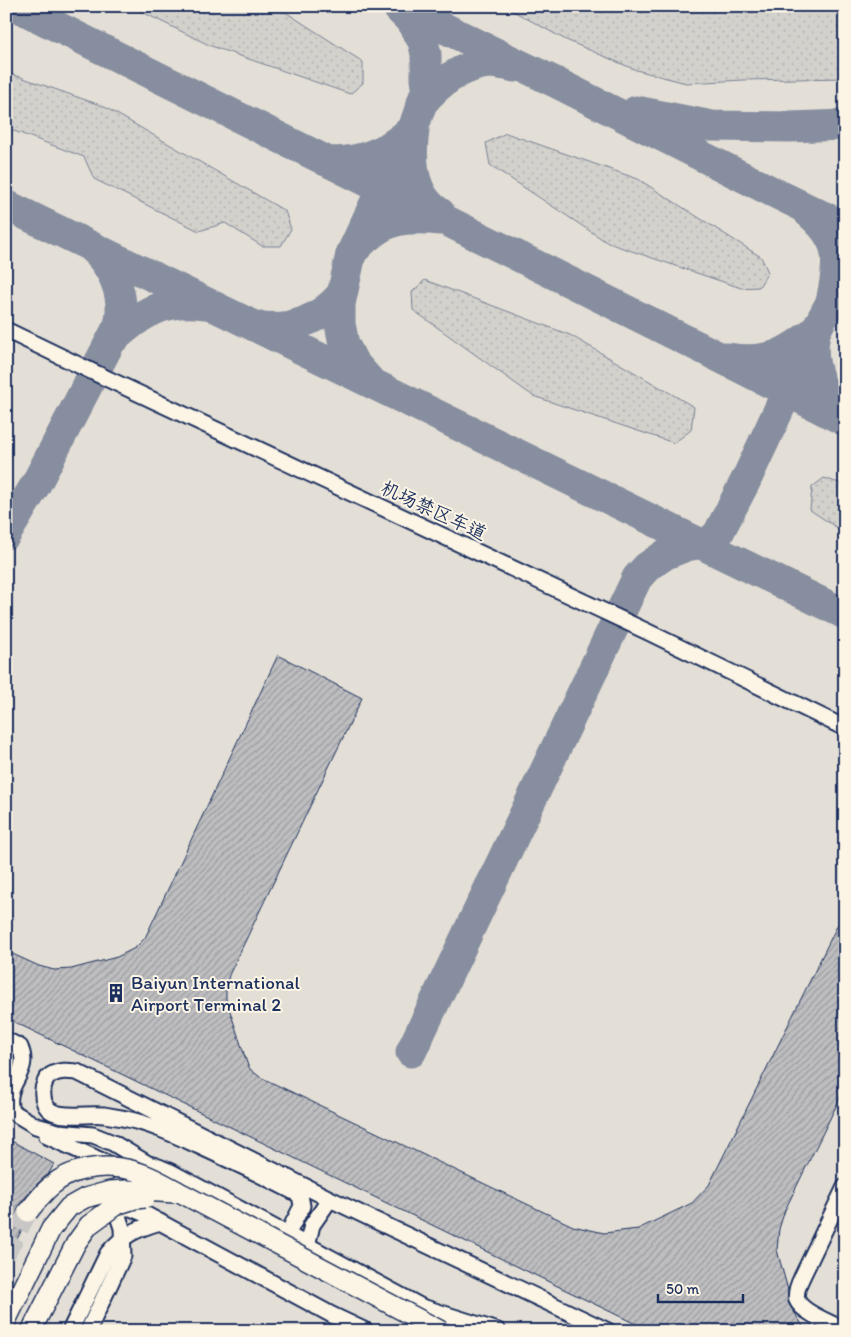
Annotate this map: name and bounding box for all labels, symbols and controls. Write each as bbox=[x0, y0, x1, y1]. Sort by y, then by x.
street label: 机场禁区车道 bbox=[377, 476, 490, 545]
place label: Baiyun International Airport Terminal 2 bbox=[131, 971, 300, 1016]
building icon: Baiyun International Airport Terminal 2 bbox=[105, 982, 127, 1004]
scale bar bbox=[658, 1272, 744, 1304]
text: 50 m bbox=[666, 1280, 699, 1298]

